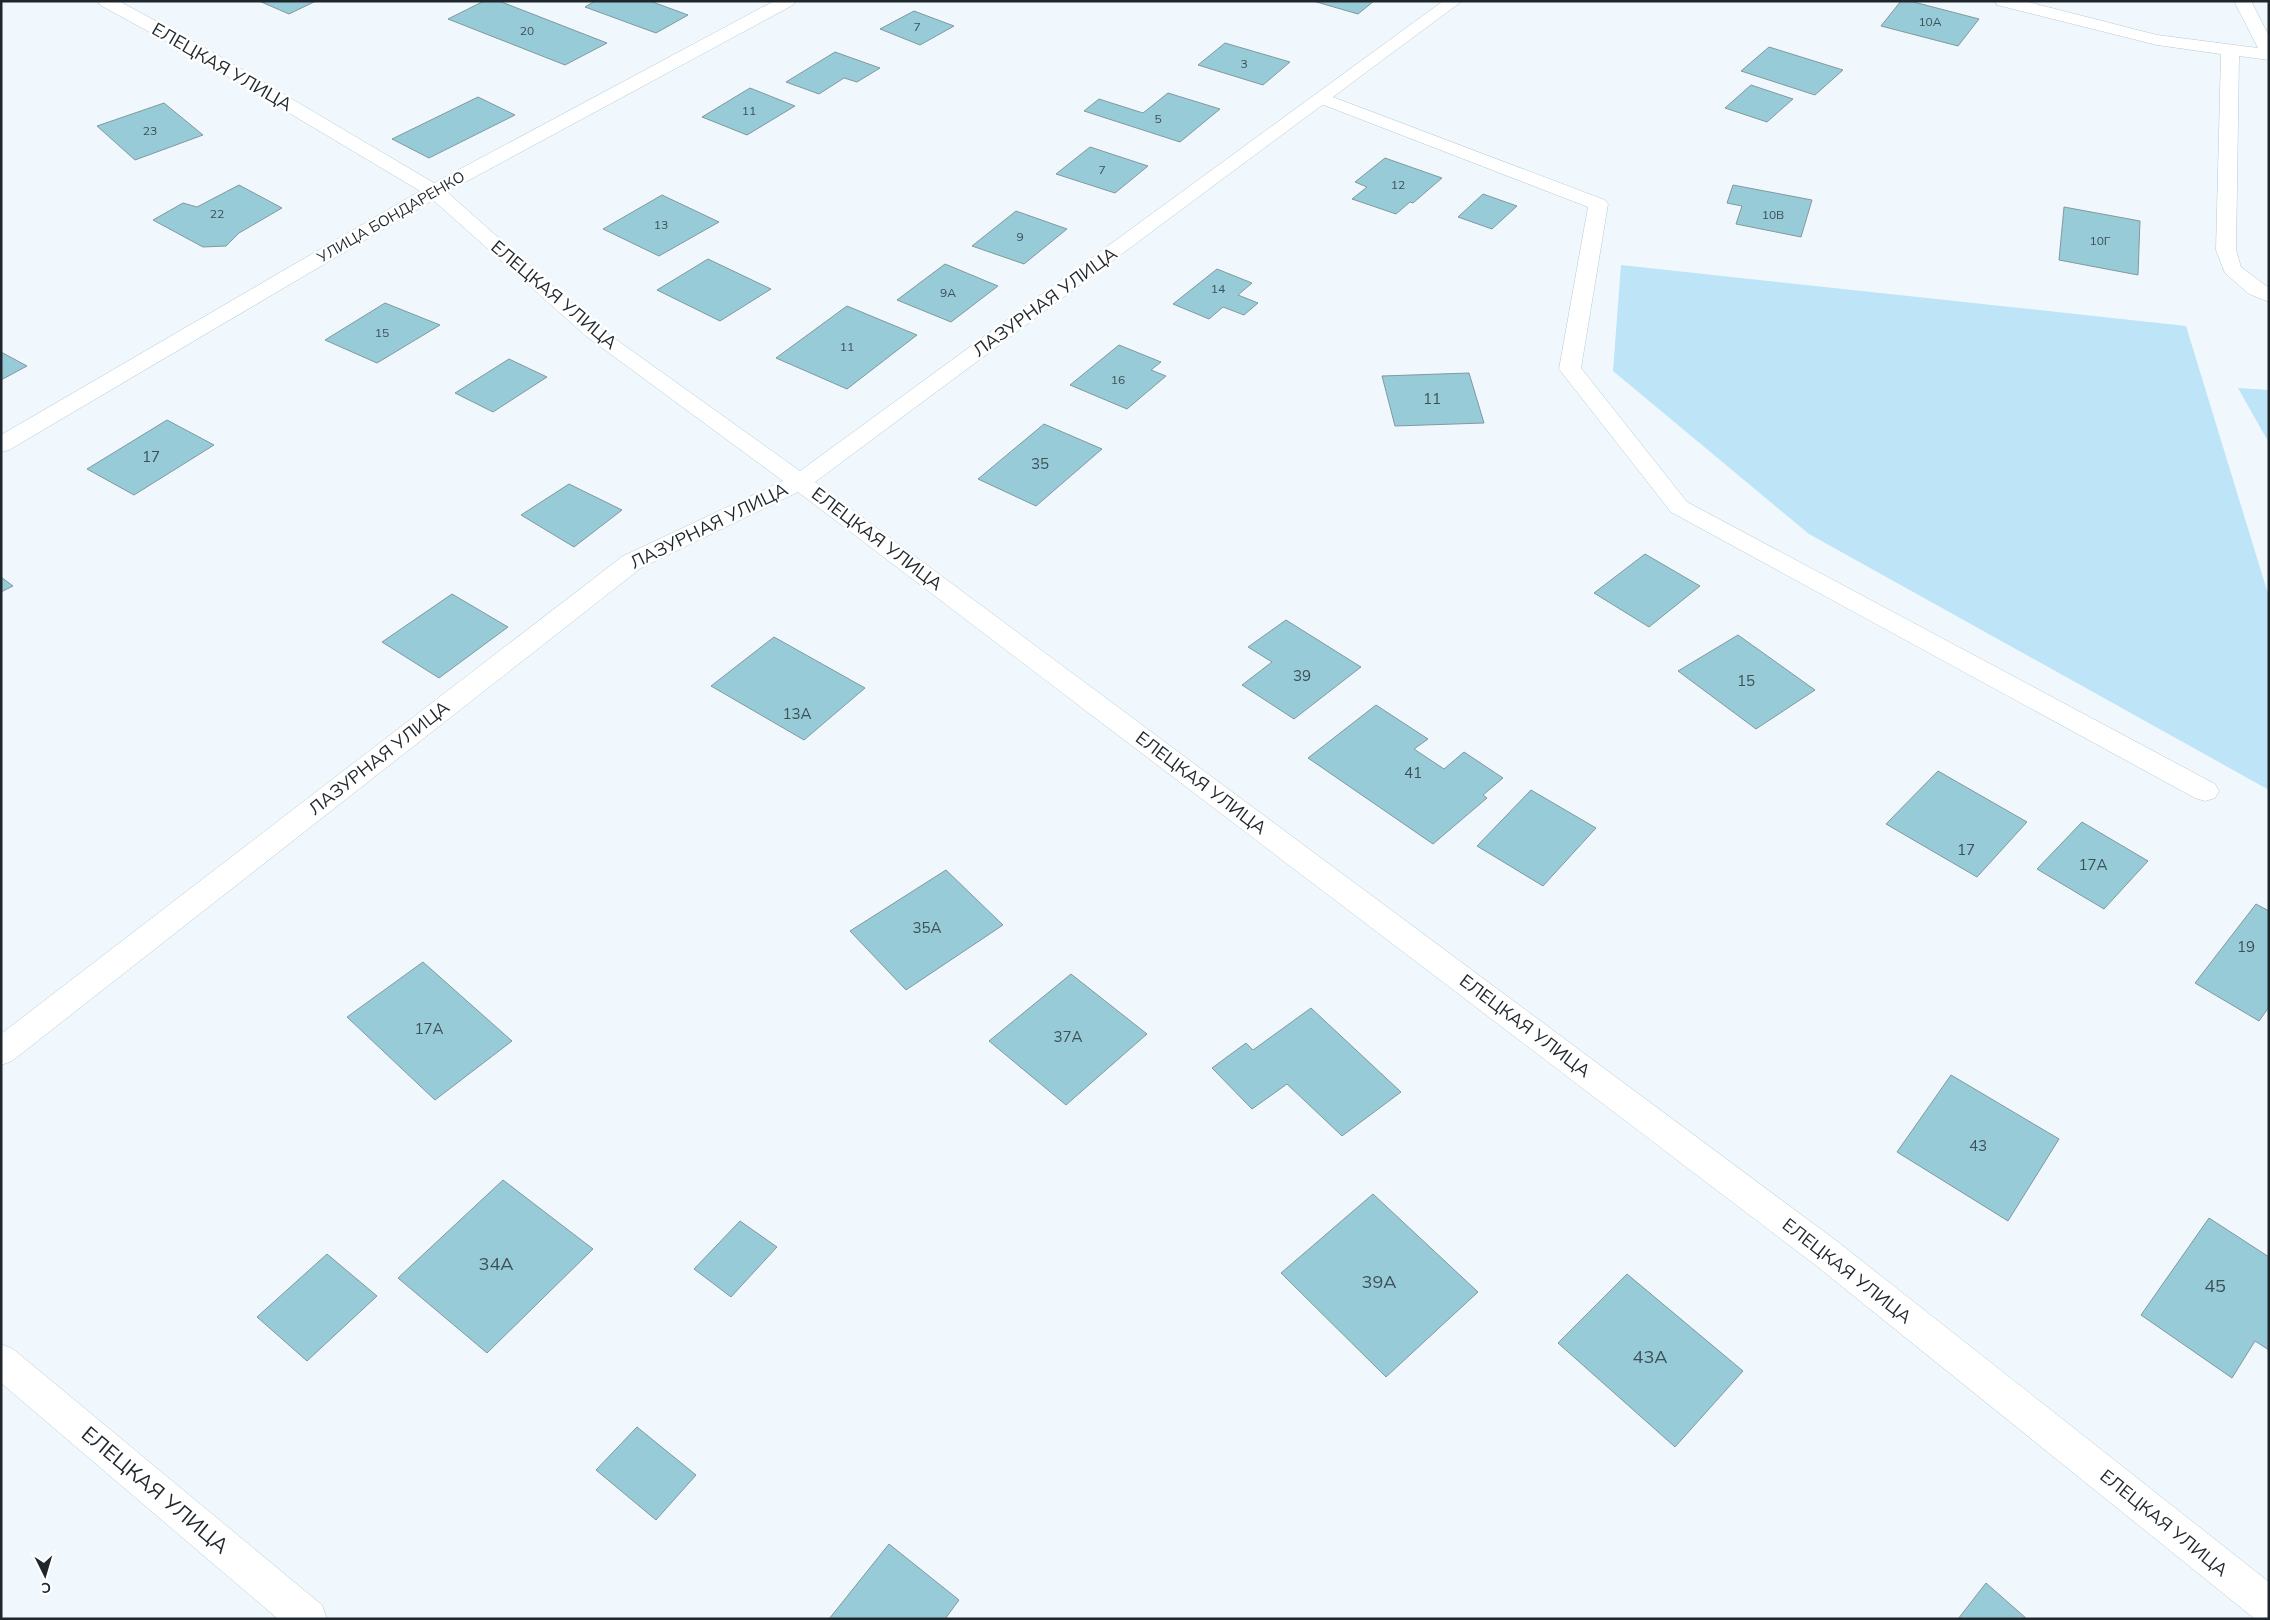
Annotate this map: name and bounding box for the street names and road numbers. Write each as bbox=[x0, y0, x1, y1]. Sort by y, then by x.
street label: ЕЛЕЦКАЯ УЛИЦА bbox=[148, 17, 296, 116]
street label: УЛИЦА БОНДАРЕНКО bbox=[313, 167, 468, 267]
street label: ЕЛЕЦКАЯ УЛИЦА bbox=[486, 235, 622, 354]
street label: ЛАЗУРНАЯ УЛИЦА bbox=[968, 242, 1121, 362]
street label: ЛАЗУРНАЯ УЛИЦА bbox=[626, 477, 791, 574]
street label: ЕЛЕЦКАЯ УЛИЦА bbox=[807, 482, 947, 595]
street label: ЛАЗУРНАЯ УЛИЦА bbox=[304, 695, 454, 820]
street label: ЕЛЕЦКАЯ УЛИЦА bbox=[1131, 726, 1271, 839]
street label: ЕЛЕЦКАЯ УЛИЦА bbox=[1455, 969, 1595, 1082]
street label: ЕЛЕЦКАЯ УЛИЦА bbox=[1778, 1213, 1917, 1328]
street label: ЕЛЕЦКАЯ УЛИЦА bbox=[77, 1420, 235, 1559]
street label: ЕЛЕЦКАЯ УЛИЦА bbox=[2096, 1464, 2233, 1581]

